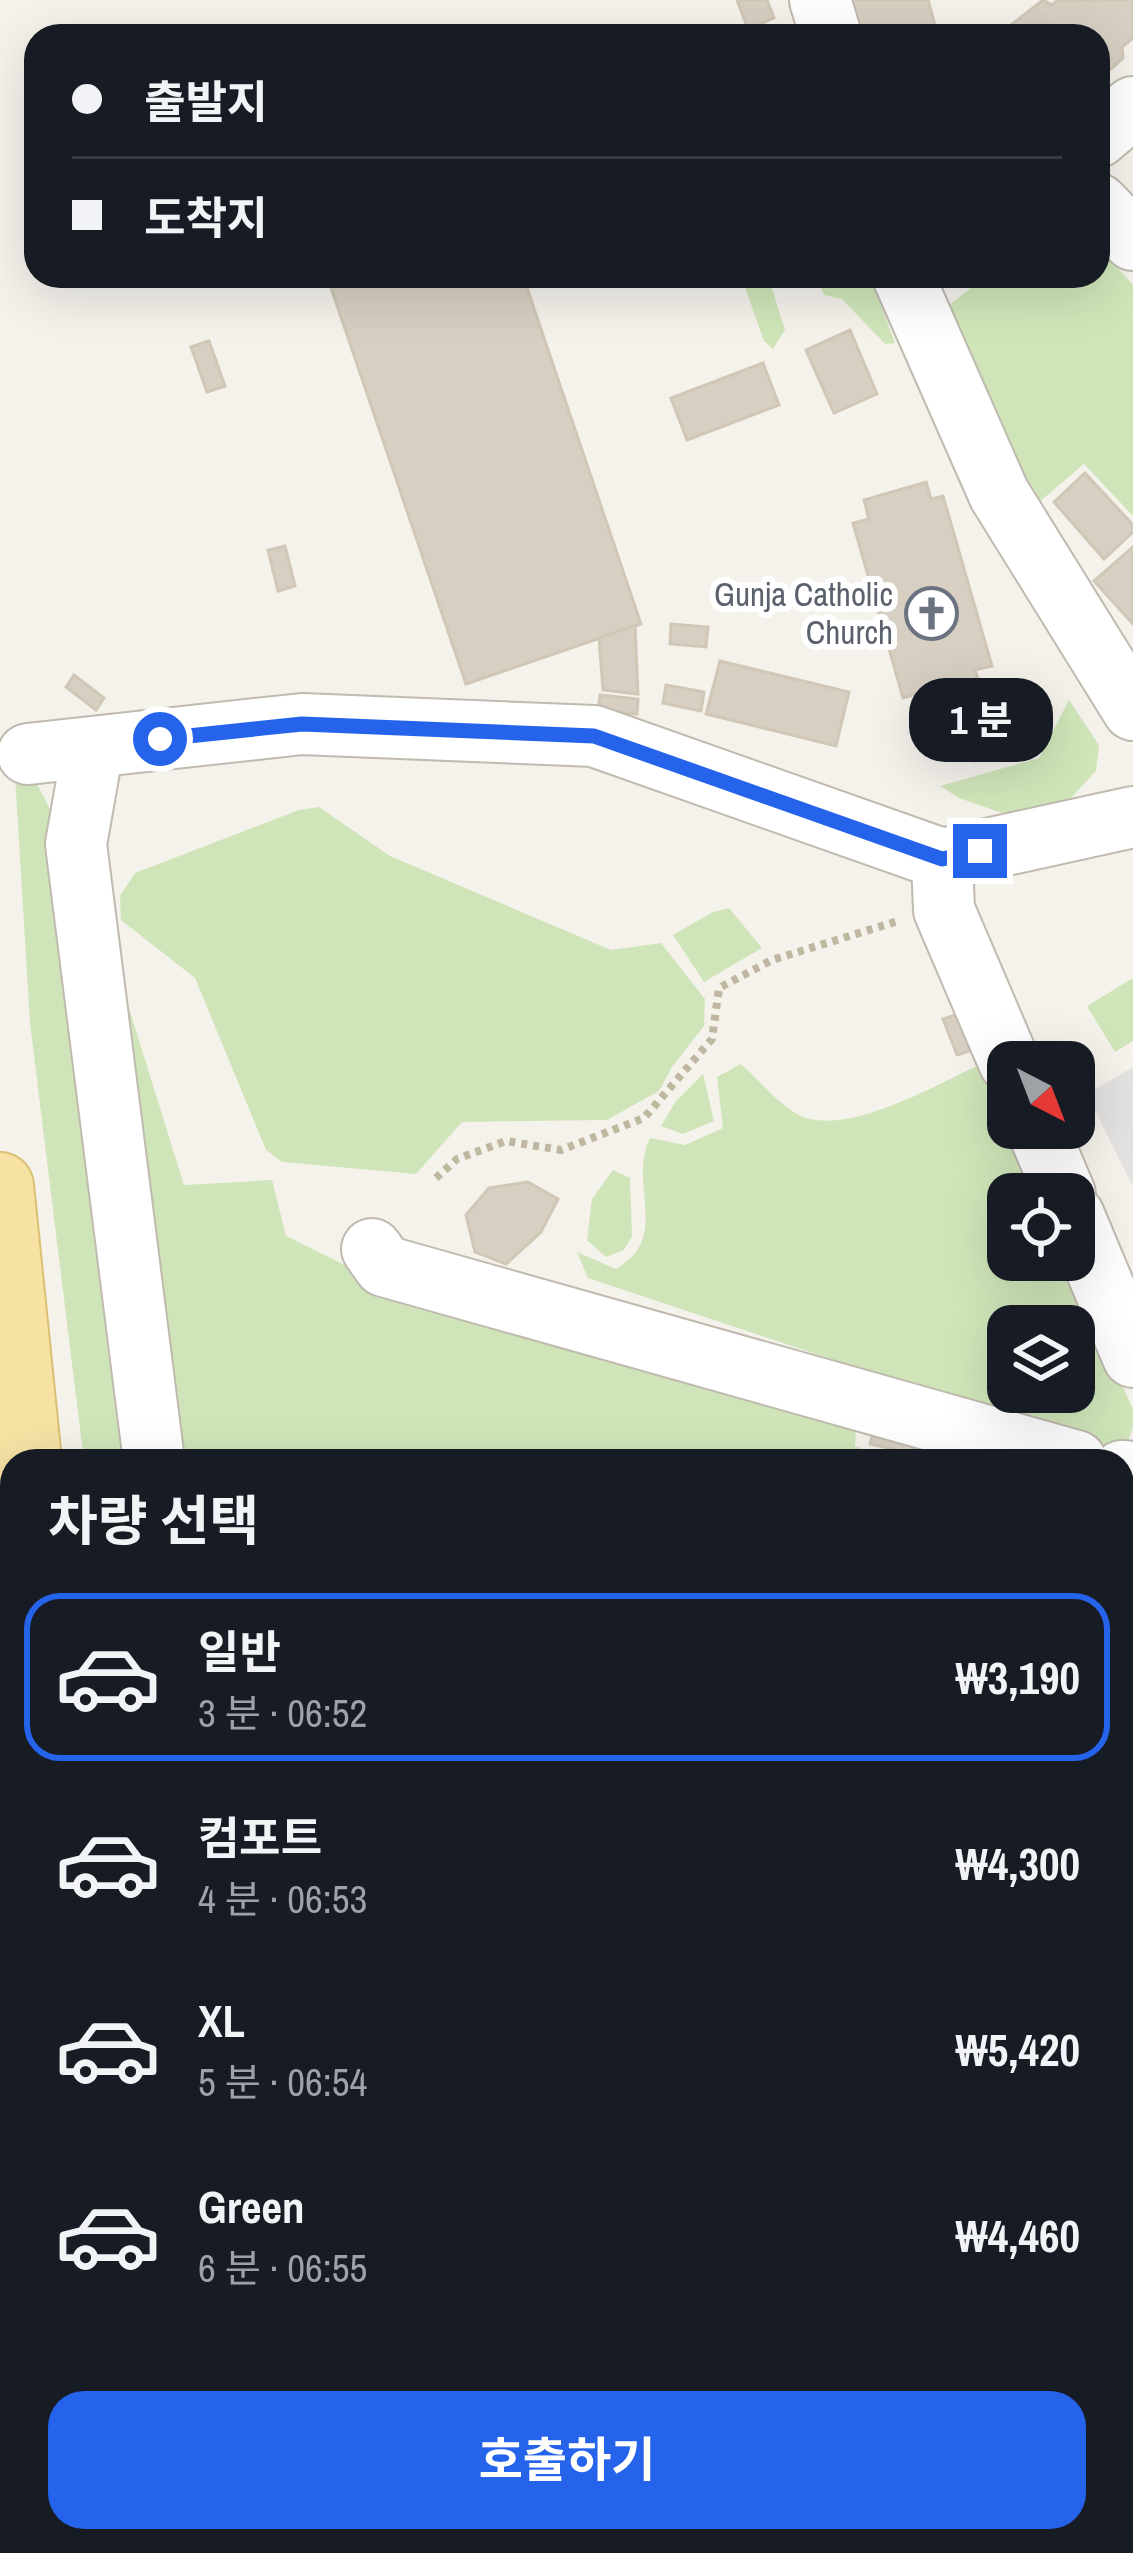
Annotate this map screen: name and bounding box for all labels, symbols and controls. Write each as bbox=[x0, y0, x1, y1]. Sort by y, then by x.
text: 출발지 bbox=[144, 71, 268, 132]
text: 도착지 bbox=[144, 187, 268, 248]
place label: Gunja Catholic Church bbox=[714, 572, 893, 654]
church icon: Gunja Catholic Church bbox=[904, 585, 960, 641]
callout: 1 분 bbox=[908, 677, 1052, 761]
text: 1 분 bbox=[950, 694, 1012, 746]
route start bbox=[133, 712, 187, 766]
route end bbox=[953, 824, 1007, 878]
north arrow bbox=[987, 1041, 1095, 1149]
map controls bbox=[987, 1041, 1095, 1413]
button: locate bbox=[987, 1173, 1095, 1281]
button: layers bbox=[987, 1305, 1095, 1413]
text: 차량 선택 bbox=[48, 1484, 259, 1557]
text: 일반 bbox=[198, 1621, 281, 1682]
icon: car bbox=[54, 1623, 162, 1731]
text: ₩3,190 bbox=[956, 1647, 1080, 1708]
text: 3 분 · 06:52 bbox=[198, 1687, 367, 1739]
text: 컴포트 bbox=[198, 1807, 322, 1868]
icon: car bbox=[54, 1809, 162, 1917]
text: ₩4,300 bbox=[956, 1833, 1080, 1894]
text: 4 분 · 06:53 bbox=[198, 1873, 367, 1925]
text: XL bbox=[198, 1990, 245, 2051]
icon: car bbox=[54, 1995, 162, 2103]
text: ₩5,420 bbox=[956, 2019, 1080, 2080]
text: 5 분 · 06:54 bbox=[198, 2056, 367, 2108]
text: Green bbox=[198, 2176, 305, 2237]
icon: car bbox=[54, 2181, 162, 2289]
text: ₩4,460 bbox=[956, 2205, 1080, 2266]
text: 6 분 · 06:55 bbox=[198, 2242, 367, 2294]
button: 호출하기 bbox=[48, 2391, 1086, 2529]

